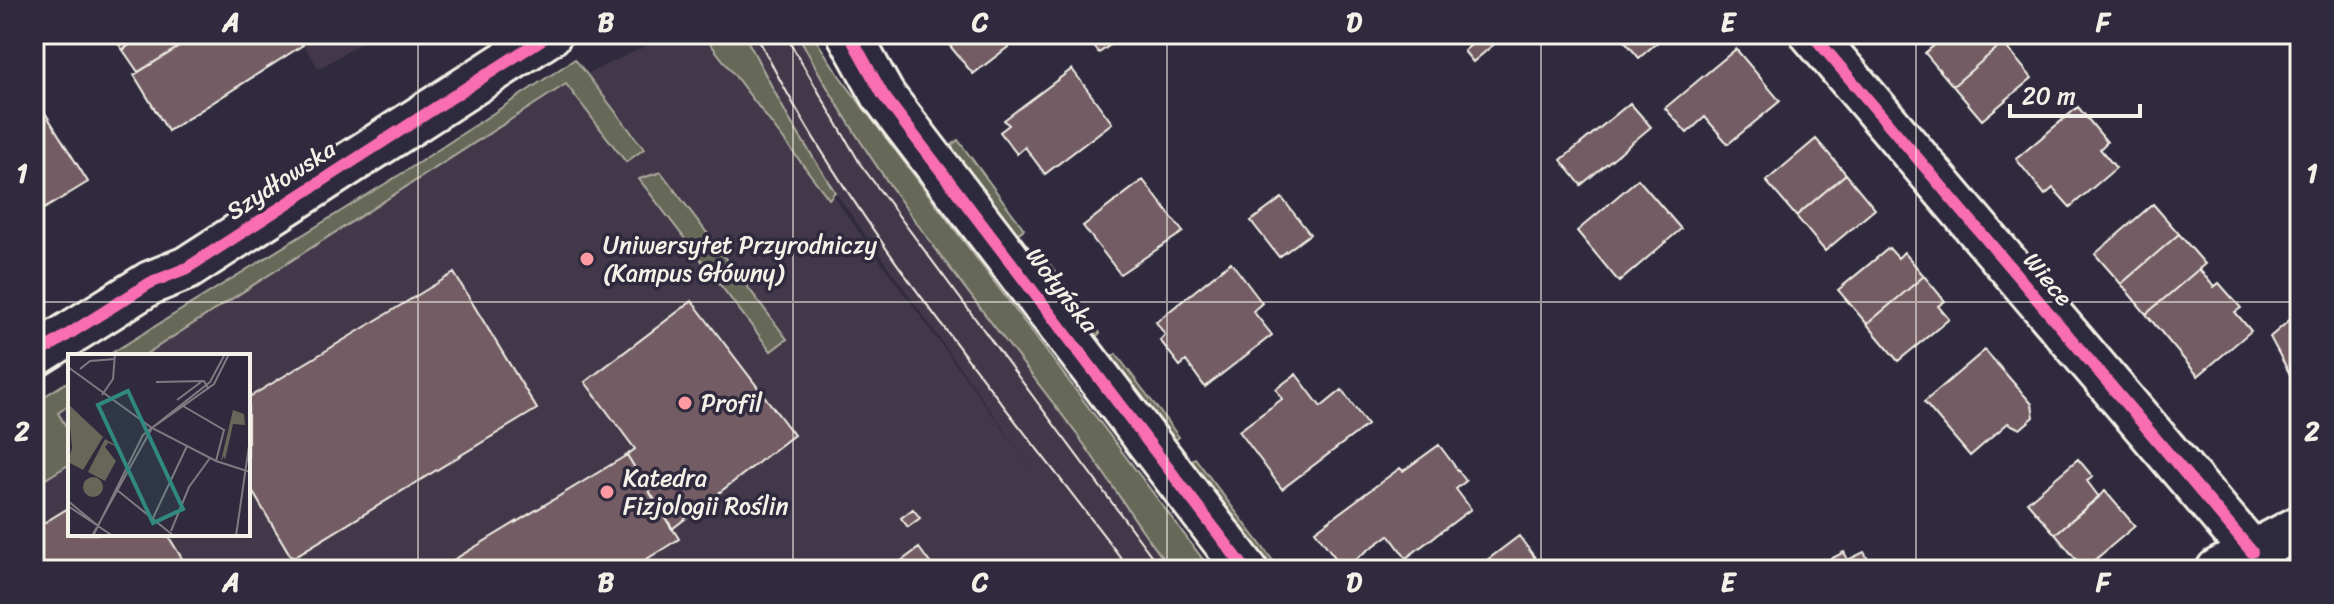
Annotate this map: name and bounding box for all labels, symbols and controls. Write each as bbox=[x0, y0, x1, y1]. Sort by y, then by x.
text: A bbox=[221, 0, 240, 45]
text: B bbox=[598, 0, 615, 45]
text: C bbox=[971, 0, 989, 45]
text: D bbox=[1346, 0, 1362, 45]
text: E bbox=[1721, 0, 1738, 45]
text: F bbox=[2095, 0, 2112, 45]
scale bar bbox=[2010, 68, 2140, 118]
text: 20 m bbox=[2022, 75, 2076, 117]
street label: Szydłowska bbox=[218, 128, 345, 231]
text: 1 bbox=[16, 150, 28, 196]
text: 1 bbox=[2306, 150, 2318, 196]
place label: Uniwersytet Przyrodniczy (Kampus Główny) bbox=[603, 224, 878, 294]
street label: Wołyńska bbox=[1015, 238, 1110, 343]
street label: Wiece bbox=[2012, 242, 2084, 316]
marker: Uniwersytet Przyrodniczy (Kampus Główny) bbox=[578, 250, 596, 268]
inset map bbox=[68, 354, 250, 536]
place label: Profil bbox=[701, 382, 763, 424]
marker: Profil bbox=[676, 394, 694, 412]
text: 2 bbox=[13, 408, 30, 454]
text: 2 bbox=[2303, 408, 2320, 454]
place label: Katedra Fizjologii Roślin bbox=[623, 457, 788, 527]
marker: Katedra Fizjologii Roślin bbox=[598, 483, 616, 501]
text: A bbox=[221, 559, 240, 604]
text: B bbox=[598, 559, 615, 604]
text: C bbox=[971, 559, 989, 604]
text: D bbox=[1346, 559, 1362, 604]
text: E bbox=[1721, 559, 1738, 604]
text: F bbox=[2095, 559, 2112, 604]

